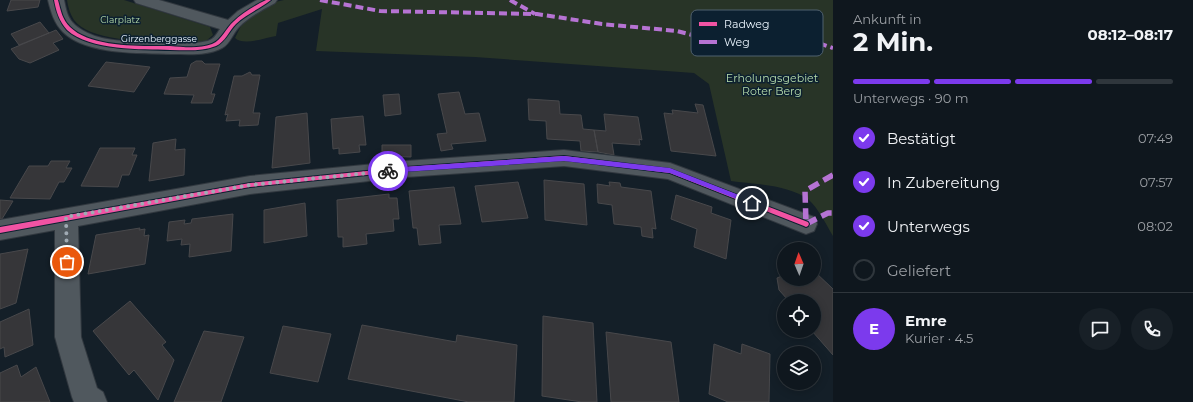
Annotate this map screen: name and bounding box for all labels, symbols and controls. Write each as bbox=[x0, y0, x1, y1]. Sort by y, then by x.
legend bbox=[691, 10, 823, 56]
text: Ankunft in bbox=[853, 11, 922, 27]
park label: Clarplatz bbox=[100, 14, 140, 25]
text: Radweg bbox=[724, 17, 770, 31]
text: 08:12–08:17 bbox=[1088, 25, 1173, 44]
text: 2 Min. bbox=[853, 26, 933, 58]
street label: Girzenberggasse bbox=[121, 33, 198, 44]
text: Weg bbox=[724, 35, 750, 49]
park label: Erholungsgebiet Roter Berg bbox=[726, 71, 819, 98]
text: Unterwegs · 90 m bbox=[853, 90, 969, 106]
icon: check bbox=[853, 127, 875, 149]
text: Bestätigt bbox=[887, 129, 956, 148]
text: 07:49 bbox=[1138, 130, 1173, 146]
courier bbox=[368, 151, 408, 191]
icon: bike bbox=[377, 160, 399, 182]
icon: check bbox=[853, 171, 875, 193]
text: In Zubereitung bbox=[887, 173, 1000, 192]
text: 07:57 bbox=[1140, 174, 1173, 190]
pin bbox=[735, 186, 769, 220]
icon: home bbox=[741, 192, 763, 214]
icon: check bbox=[853, 215, 875, 237]
text: Unterwegs bbox=[887, 217, 970, 236]
text: 08:02 bbox=[1137, 218, 1173, 234]
north arrow bbox=[777, 242, 821, 286]
map controls bbox=[777, 242, 821, 390]
pin bbox=[50, 245, 84, 279]
icon: bag bbox=[56, 251, 78, 273]
text: Geliefert bbox=[887, 261, 951, 280]
button: locate bbox=[777, 294, 821, 338]
button: chat bbox=[1079, 308, 1121, 350]
button: phone bbox=[1131, 308, 1173, 350]
text: Emre bbox=[905, 311, 947, 330]
text: E bbox=[869, 319, 879, 338]
text: Kurier · 4.5 bbox=[905, 330, 973, 346]
button: layers bbox=[777, 346, 821, 390]

